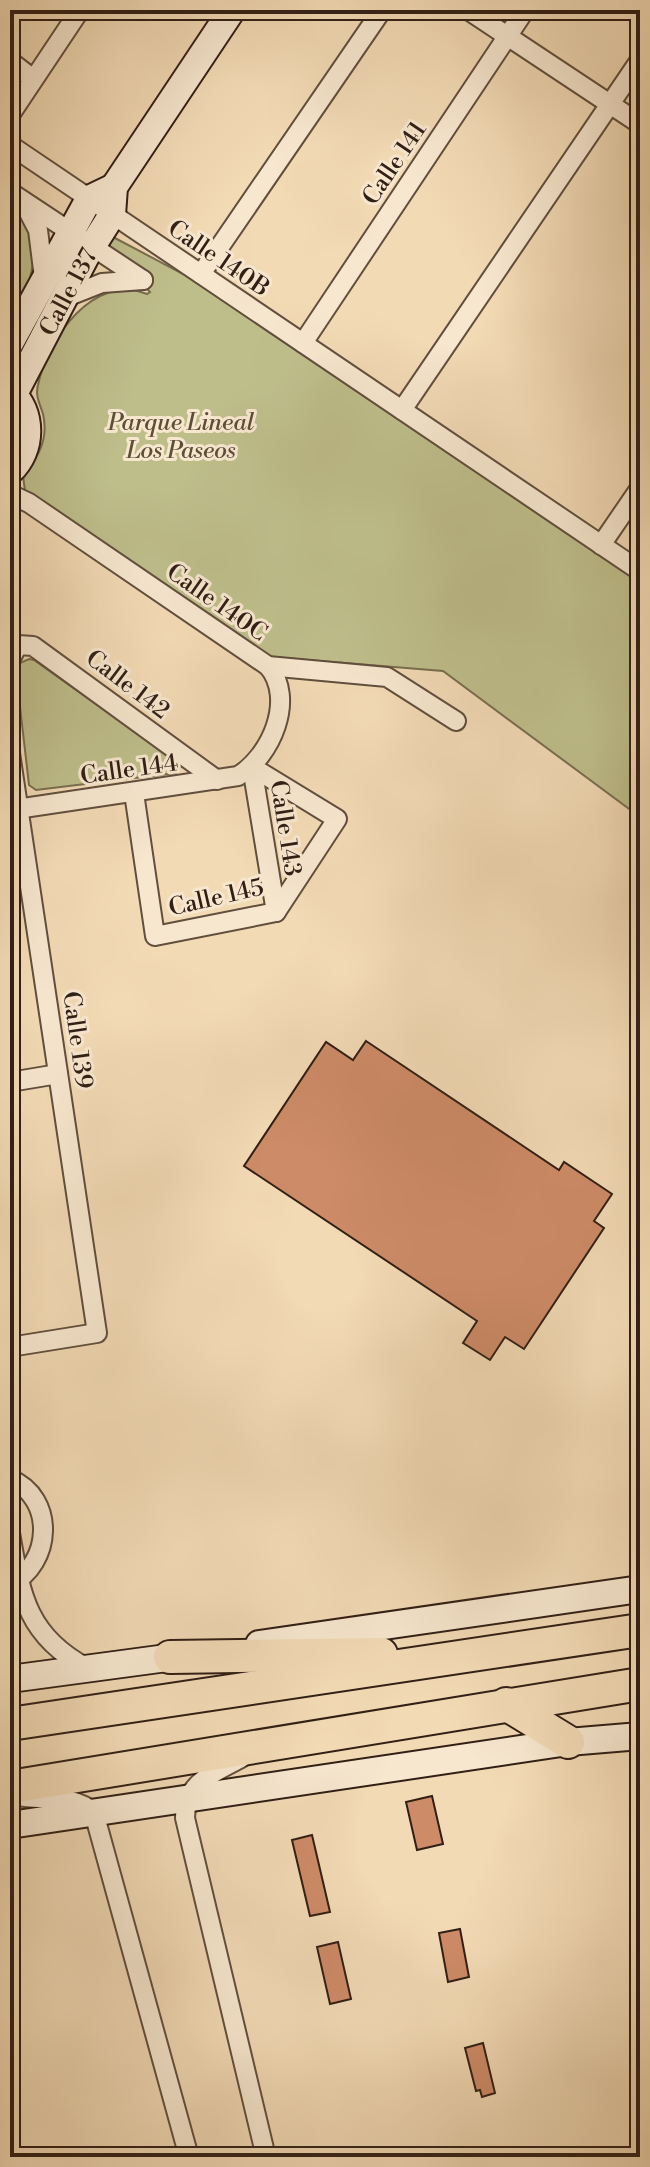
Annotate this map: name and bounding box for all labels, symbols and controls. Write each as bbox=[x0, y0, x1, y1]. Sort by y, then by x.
street label: Calle 141 bbox=[356, 116, 434, 211]
street label: Calle 140B bbox=[162, 214, 275, 304]
street label: Calle 137 bbox=[33, 243, 104, 342]
park label: Parque Lineal Los Paseos bbox=[107, 408, 255, 466]
street label: Calle 140C bbox=[160, 557, 273, 648]
street label: Calle 142 bbox=[80, 644, 175, 726]
street label: Calle 144 bbox=[78, 748, 180, 792]
street label: Calle 143 bbox=[263, 778, 307, 878]
street label: Calle 145 bbox=[166, 872, 267, 923]
street label: Calle 139 bbox=[55, 990, 99, 1091]

